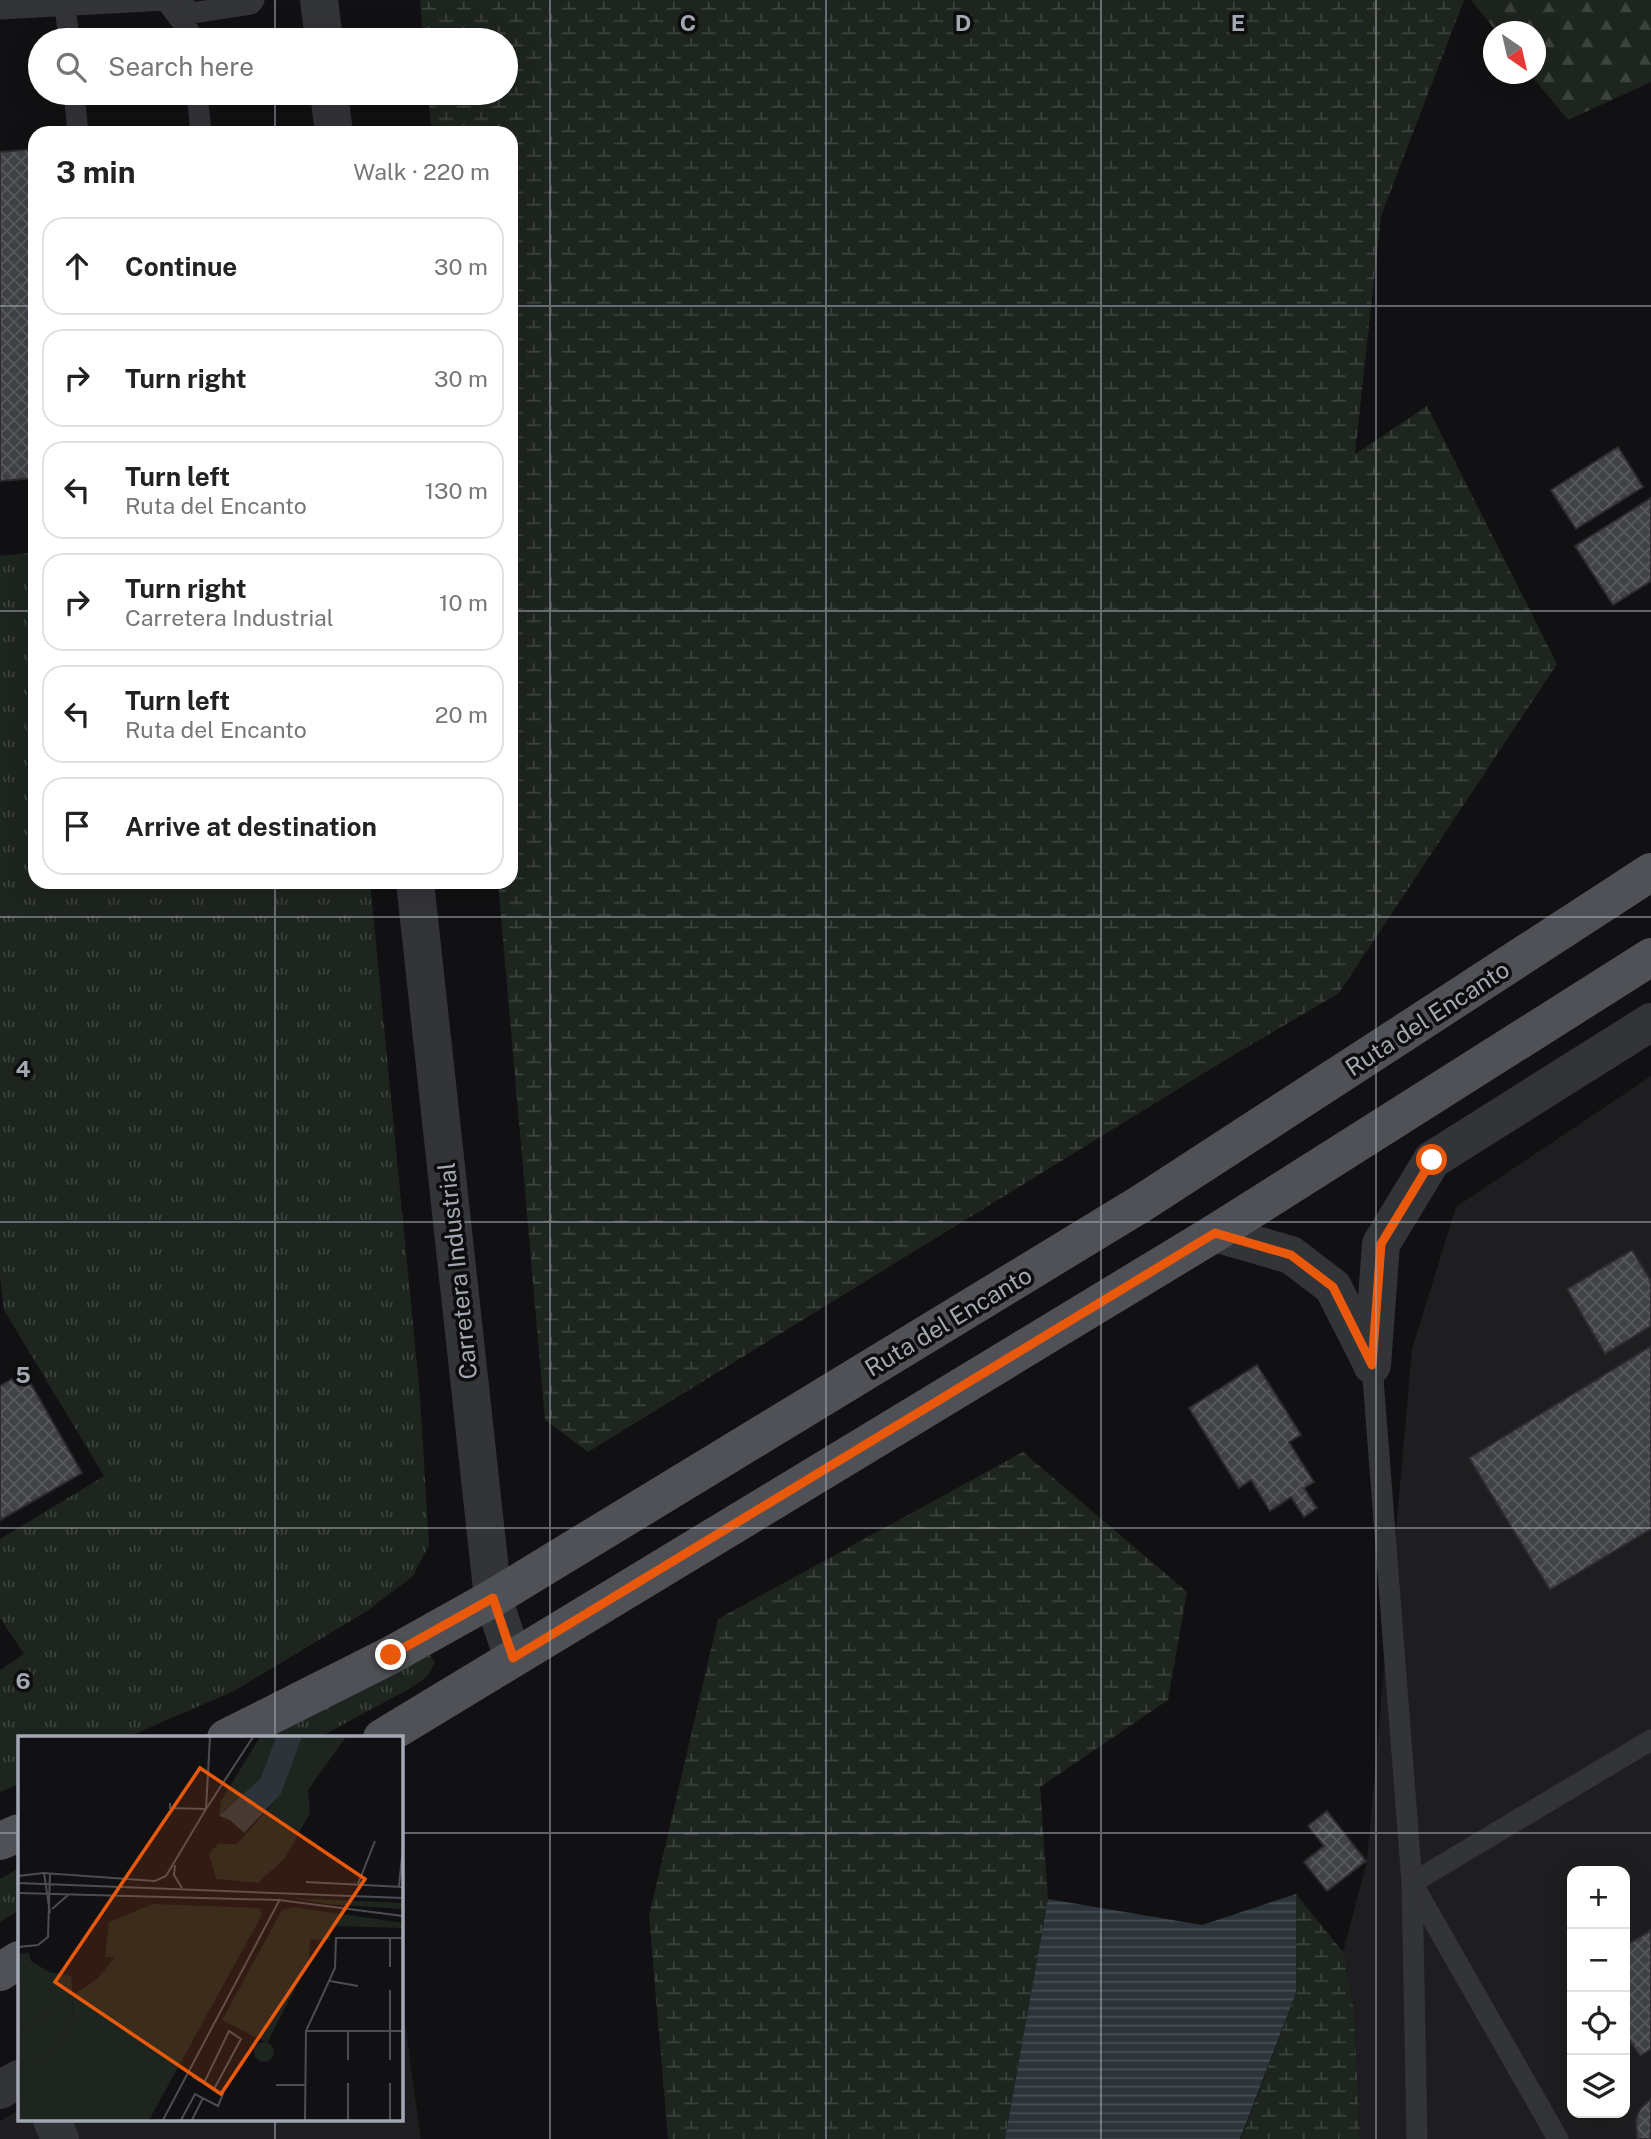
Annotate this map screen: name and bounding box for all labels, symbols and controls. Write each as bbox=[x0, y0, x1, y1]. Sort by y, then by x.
text: C bbox=[680, 9, 696, 36]
text: D bbox=[955, 9, 971, 36]
text: E bbox=[1231, 9, 1245, 36]
north arrow bbox=[1483, 21, 1546, 84]
search box bbox=[28, 28, 518, 105]
icon: search bbox=[52, 48, 90, 86]
text: Search here bbox=[108, 51, 254, 82]
text: 3 min bbox=[56, 154, 135, 190]
text: Walk · 220 m bbox=[353, 158, 490, 185]
icon: ahead bbox=[58, 247, 96, 285]
text: Continue bbox=[125, 251, 237, 282]
text: 30 m bbox=[434, 253, 488, 280]
icon: right bbox=[58, 359, 96, 397]
text: Turn right bbox=[125, 363, 247, 394]
text: 30 m bbox=[434, 365, 488, 392]
text: Turn left bbox=[125, 461, 230, 492]
icon: left bbox=[58, 471, 96, 509]
text: 130 m bbox=[425, 477, 488, 504]
text: Ruta del Encanto bbox=[125, 492, 307, 519]
text: Turn right bbox=[125, 573, 247, 604]
icon: right bbox=[58, 583, 96, 621]
text: 10 m bbox=[439, 589, 488, 616]
text: Carretera Industrial bbox=[125, 604, 334, 631]
text: Turn left bbox=[125, 685, 230, 716]
icon: left bbox=[58, 695, 96, 733]
text: 20 m bbox=[435, 701, 488, 728]
text: Ruta del Encanto bbox=[125, 716, 307, 743]
icon: arrive bbox=[58, 807, 96, 845]
text: Arrive at destination bbox=[125, 811, 377, 842]
street label: Ruta del Encanto bbox=[1340, 955, 1514, 1081]
text: 4 bbox=[15, 1055, 31, 1082]
route start bbox=[1416, 1144, 1447, 1175]
street label: Carretera Industrial bbox=[432, 1161, 482, 1381]
street label: Ruta del Encanto bbox=[860, 1260, 1036, 1382]
text: 5 bbox=[15, 1361, 31, 1388]
route end bbox=[375, 1639, 406, 1670]
text: 6 bbox=[15, 1667, 31, 1694]
inset map bbox=[18, 1736, 402, 2122]
map controls bbox=[1567, 1866, 1630, 2118]
button: + bbox=[1567, 1866, 1630, 1929]
button: − bbox=[1567, 1929, 1630, 1992]
button: locate bbox=[1567, 1992, 1630, 2055]
button: layers bbox=[1567, 2055, 1630, 2118]

